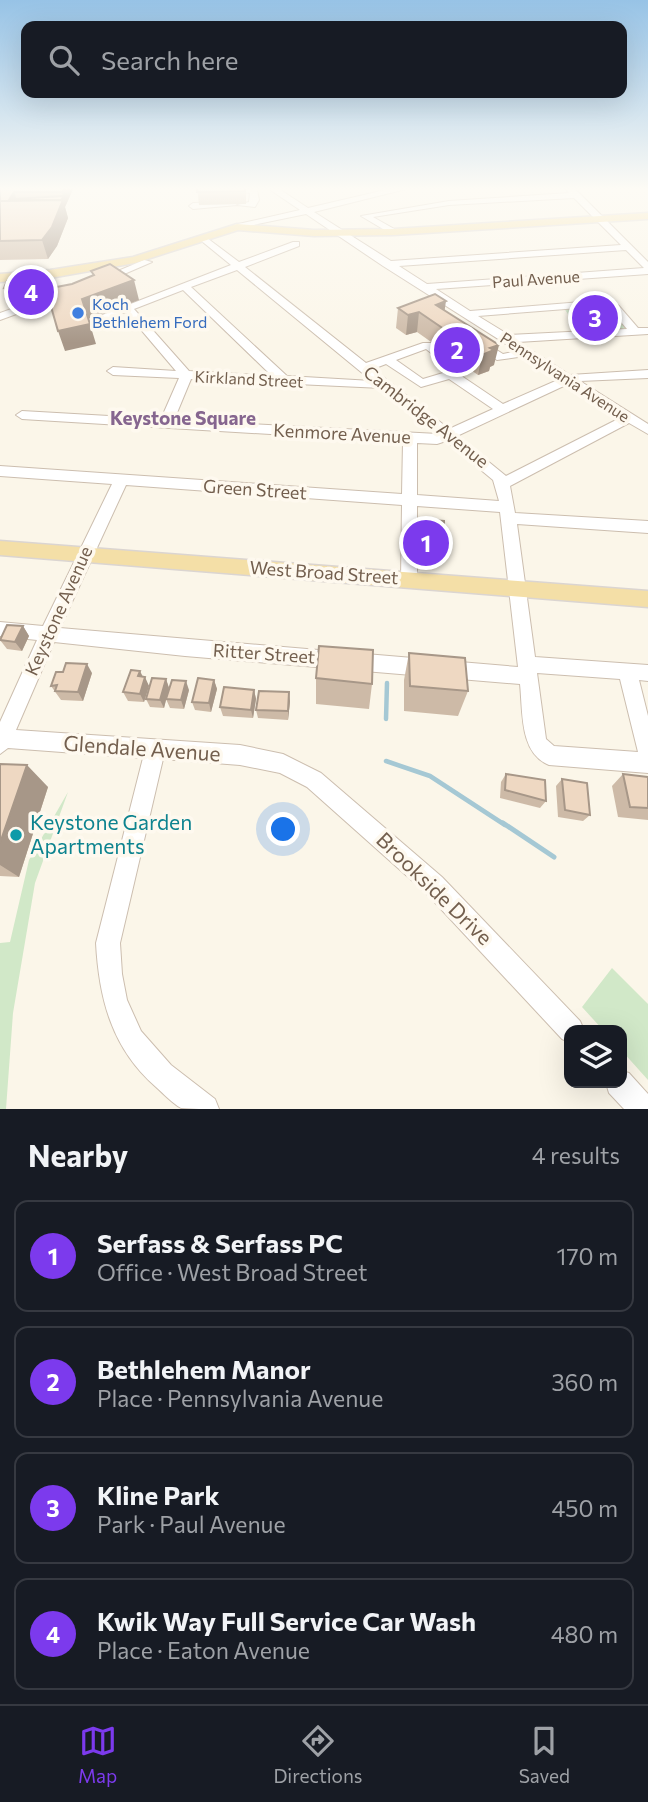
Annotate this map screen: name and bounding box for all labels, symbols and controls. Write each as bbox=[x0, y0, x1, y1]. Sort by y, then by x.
search box bbox=[21, 21, 627, 98]
icon: search bbox=[45, 41, 83, 79]
text: Search here bbox=[101, 44, 239, 75]
pin: 4 bbox=[8, 266, 54, 318]
street label: Paul Avenue bbox=[492, 266, 580, 291]
pin: 3 bbox=[572, 292, 618, 344]
place label: Koch Bethlehem Ford bbox=[92, 294, 207, 331]
marker: Koch Bethlehem Ford bbox=[70, 305, 86, 321]
pin: 2 bbox=[434, 324, 480, 376]
street label: Pennsylvania Avenue bbox=[497, 328, 634, 426]
street label: Cambridge Avenue bbox=[360, 360, 494, 472]
street label: Kirkland Street bbox=[194, 366, 304, 391]
district label: Keystone Square bbox=[110, 406, 256, 429]
street label: Kenmore Avenue bbox=[273, 418, 411, 448]
street label: Green Street bbox=[203, 474, 308, 504]
pin: 1 bbox=[403, 517, 449, 569]
street label: Keystone Avenue bbox=[20, 542, 96, 679]
street label: West Broad Street bbox=[249, 556, 399, 588]
street label: Ritter Street bbox=[212, 638, 316, 668]
street label: Glendale Avenue bbox=[63, 730, 221, 765]
place label: Keystone Garden Apartments bbox=[30, 809, 192, 858]
your location bbox=[266, 812, 300, 846]
street label: Brookside Drive bbox=[372, 826, 498, 949]
marker: Keystone Garden Apartments bbox=[8, 827, 24, 843]
map controls bbox=[564, 1025, 627, 1088]
button: layers bbox=[564, 1025, 627, 1088]
text: Nearby bbox=[28, 1136, 128, 1173]
text: 4 results bbox=[532, 1141, 620, 1169]
text: Serfass & Serfass PC bbox=[97, 1227, 343, 1258]
text: 1 bbox=[48, 1242, 58, 1270]
text: 170 m bbox=[557, 1242, 618, 1270]
text: Office · West Broad Street bbox=[97, 1258, 367, 1286]
text: Bethlehem Manor bbox=[97, 1353, 311, 1384]
text: 2 bbox=[46, 1368, 60, 1396]
text: 360 m bbox=[551, 1368, 618, 1396]
text: Place · Pennsylvania Avenue bbox=[97, 1384, 383, 1412]
text: Kline Park bbox=[97, 1479, 219, 1510]
text: 3 bbox=[46, 1494, 60, 1522]
text: 450 m bbox=[552, 1494, 618, 1522]
text: Park · Paul Avenue bbox=[97, 1510, 286, 1538]
text: Kwik Way Full Service Car Wash bbox=[97, 1605, 476, 1636]
text: 4 bbox=[46, 1620, 60, 1648]
text: 480 m bbox=[551, 1620, 618, 1648]
text: Place · Eaton Avenue bbox=[97, 1636, 310, 1664]
tab: Map bbox=[78, 1722, 117, 1787]
tab: Directions bbox=[273, 1722, 363, 1787]
tab: Saved bbox=[519, 1722, 570, 1787]

